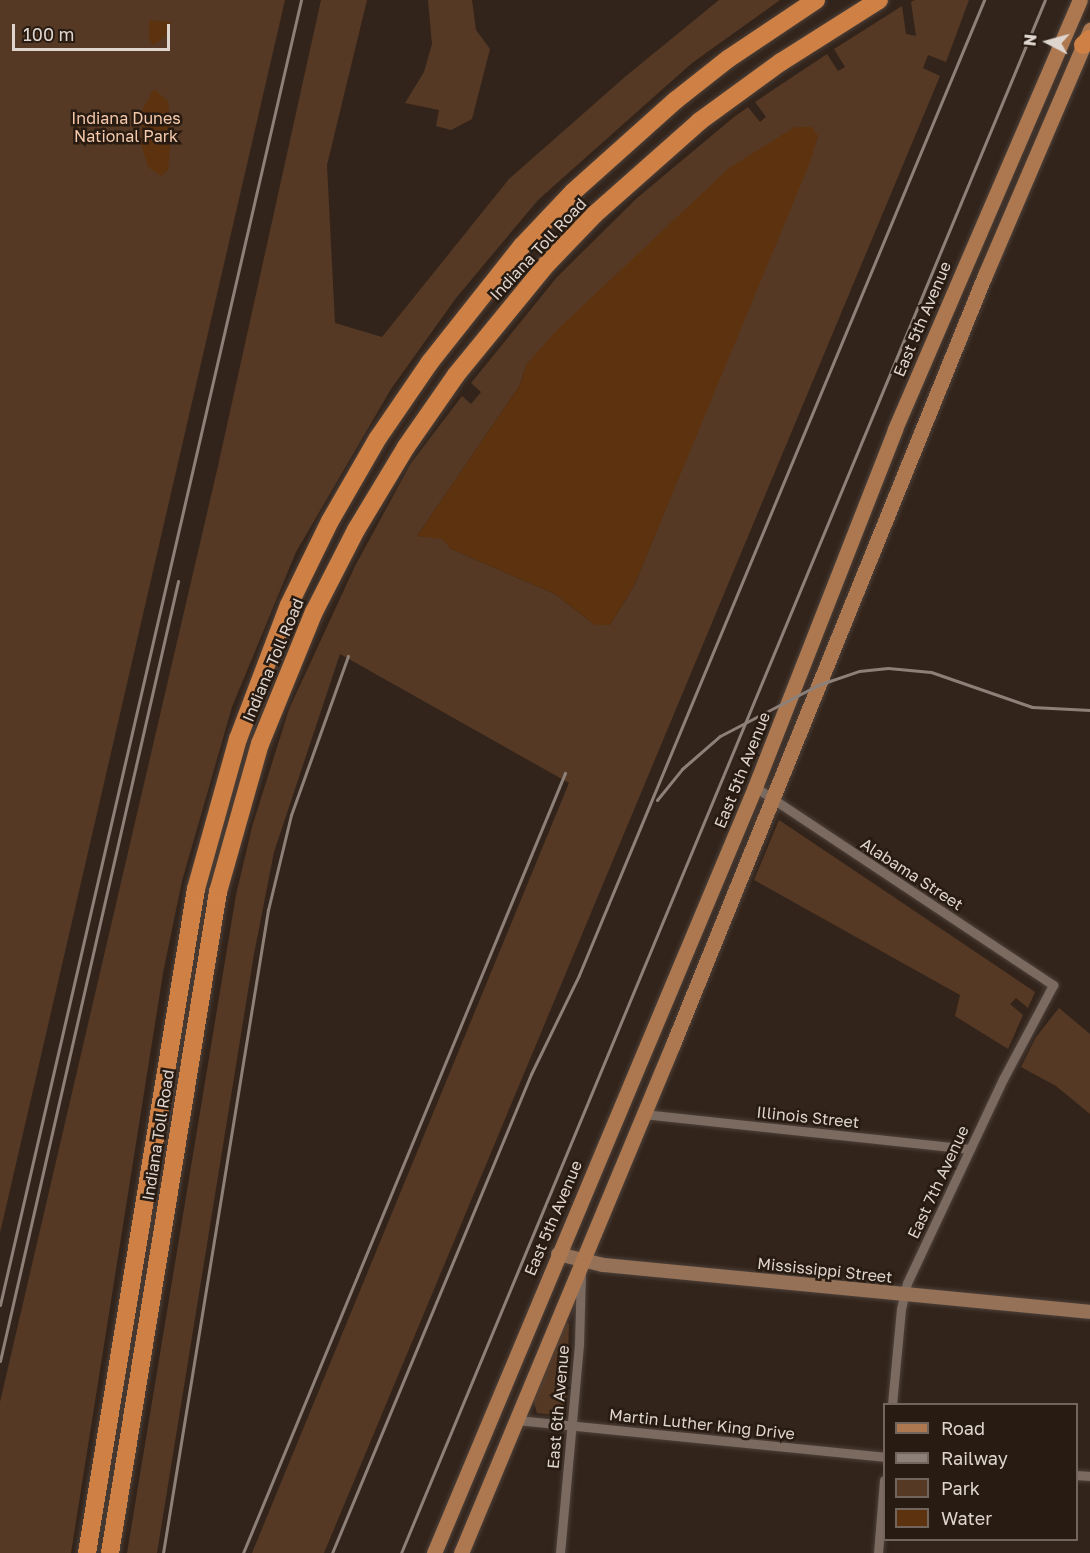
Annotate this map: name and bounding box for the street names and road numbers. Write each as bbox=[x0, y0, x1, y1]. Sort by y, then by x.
street label: Indiana Toll Road bbox=[486, 194, 590, 304]
street label: East 5th Avenue bbox=[889, 258, 955, 380]
street label: Indiana Toll Road bbox=[238, 595, 308, 725]
street label: East 5th Avenue bbox=[710, 709, 774, 831]
street label: Alabama Street bbox=[857, 834, 967, 914]
street label: Indiana Toll Road bbox=[138, 1068, 178, 1202]
street label: Illinois Street bbox=[756, 1102, 860, 1132]
street label: East 7th Avenue bbox=[903, 1122, 973, 1242]
street label: East 5th Avenue bbox=[520, 1157, 586, 1279]
street label: Mississippi Street bbox=[756, 1253, 894, 1287]
street label: East 6th Avenue bbox=[543, 1344, 573, 1470]
street label: Martin Luther King Drive bbox=[608, 1405, 796, 1443]

